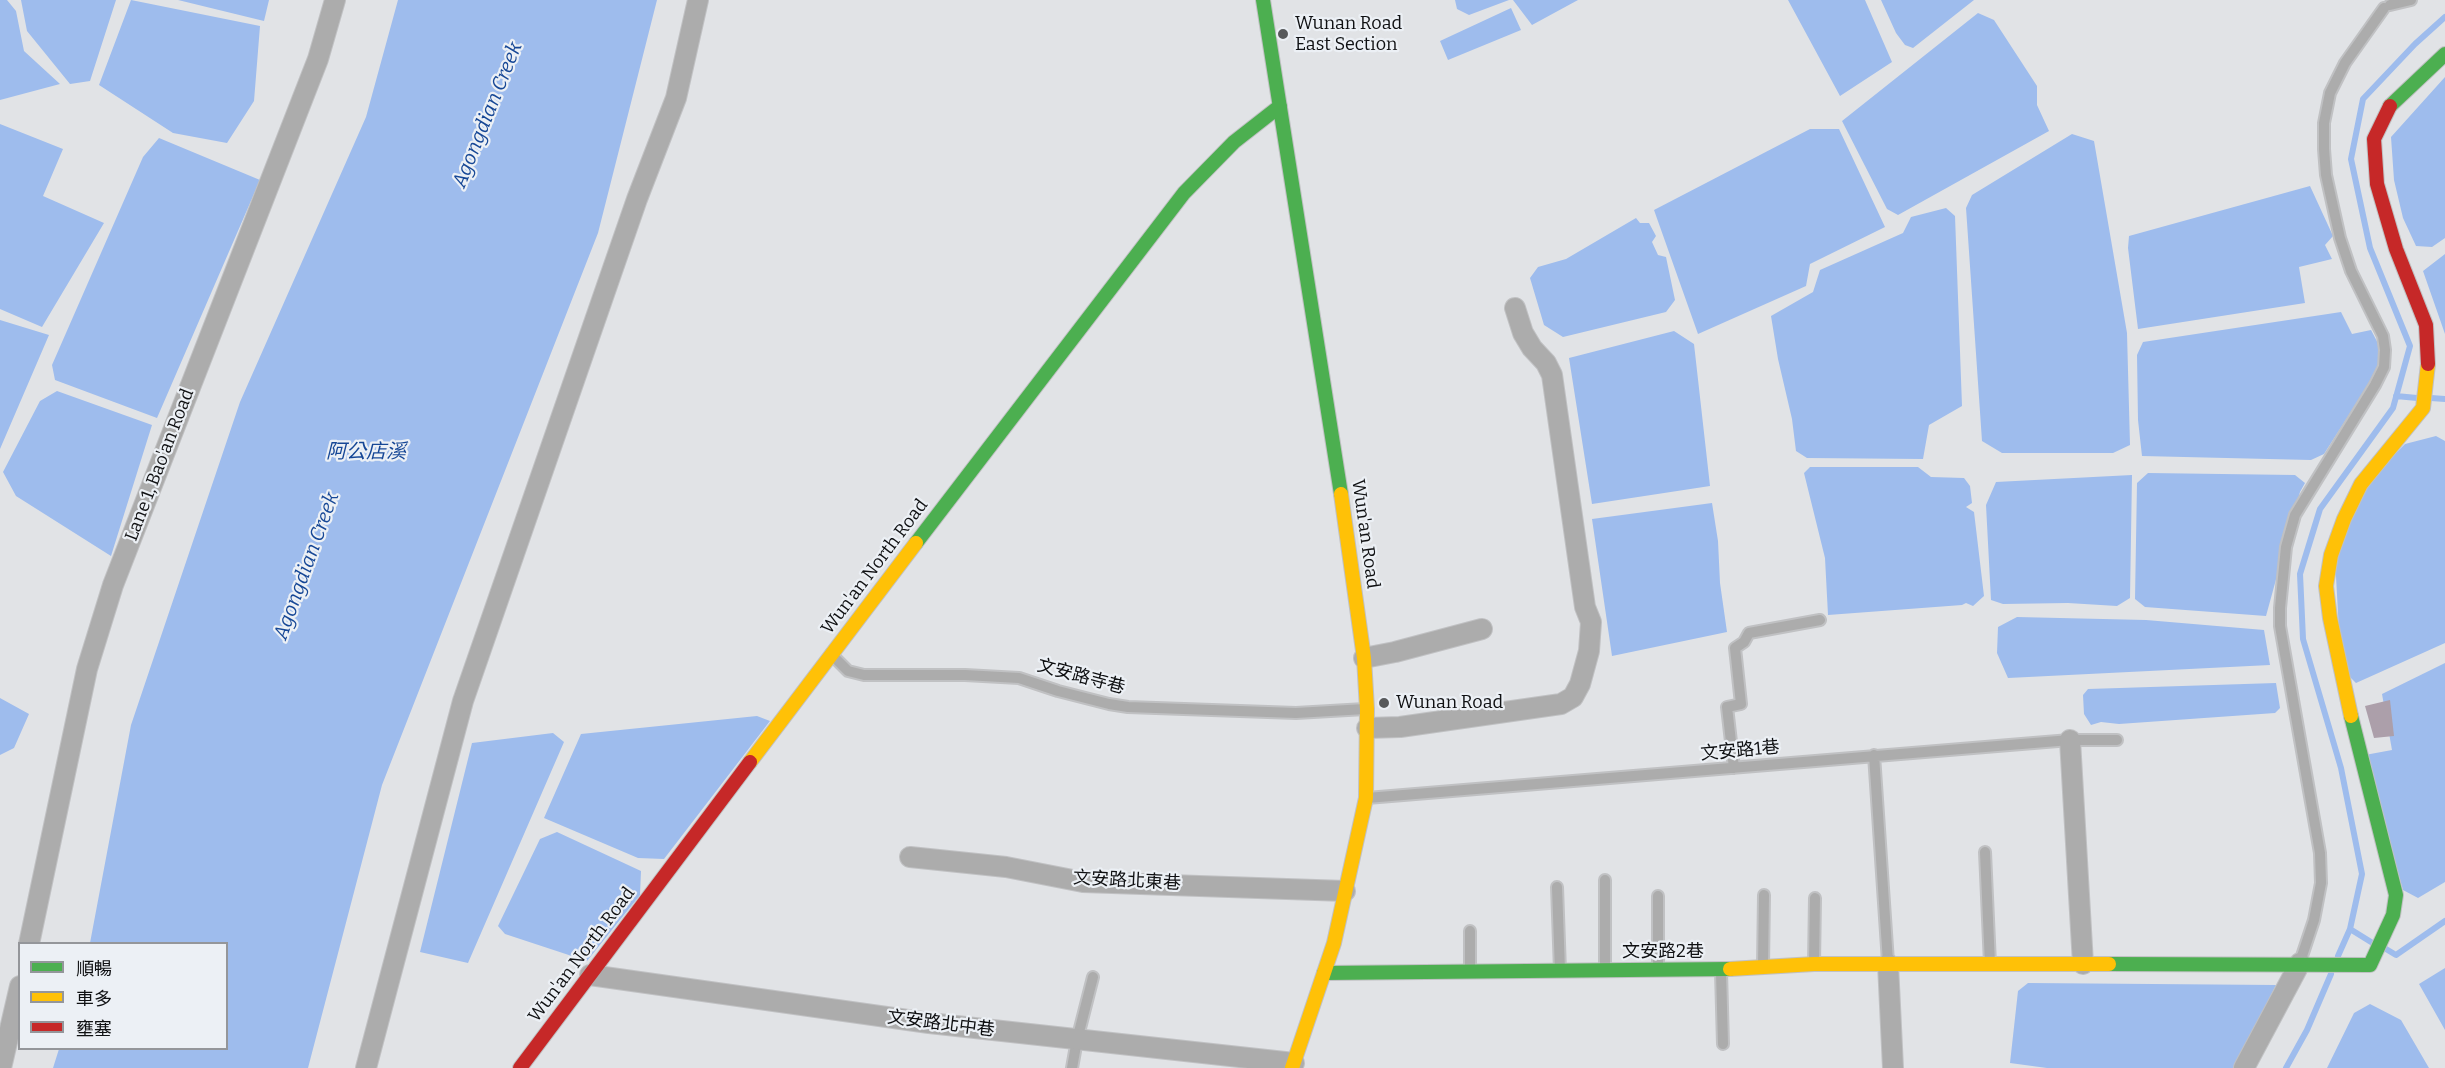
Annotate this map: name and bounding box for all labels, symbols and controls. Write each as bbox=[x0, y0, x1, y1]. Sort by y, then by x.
place label: Wunan Road East Section bbox=[1295, 13, 1402, 56]
marker: Wunan Road East Section bbox=[1276, 27, 1290, 41]
water label: Agongdian Creek bbox=[448, 39, 528, 191]
street label: Lane 1, Bao'an Road bbox=[121, 386, 199, 544]
water label: 阿公店溪 bbox=[326, 440, 406, 464]
street label: Wun'an Road bbox=[1347, 478, 1383, 590]
water label: Agongdian Creek bbox=[269, 489, 345, 643]
street label: Wun'an North Road bbox=[817, 495, 933, 639]
street label: 文安路寺巷 bbox=[1035, 655, 1127, 699]
place label: Wunan Road bbox=[1396, 692, 1503, 714]
marker: Wunan Road bbox=[1377, 696, 1391, 710]
street label: 文安路1巷 bbox=[1700, 737, 1780, 765]
street label: 文安路北東巷 bbox=[1073, 867, 1181, 895]
street label: Wun'an North Road bbox=[524, 883, 640, 1027]
street label: 文安路2巷 bbox=[1622, 941, 1704, 963]
legend bbox=[18, 942, 228, 1050]
text: 順暢 bbox=[76, 958, 112, 980]
text: 車多 bbox=[76, 988, 112, 1010]
street label: 文安路北中巷 bbox=[886, 1007, 996, 1041]
text: 壅塞 bbox=[76, 1018, 112, 1040]

